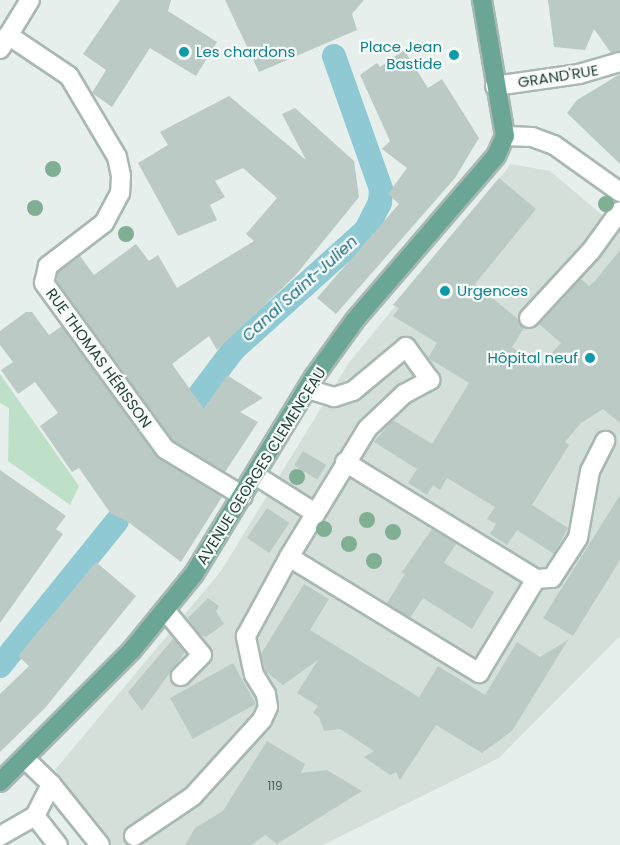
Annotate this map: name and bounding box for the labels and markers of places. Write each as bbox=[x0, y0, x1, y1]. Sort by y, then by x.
place label: Place Jean Bastide bbox=[360, 37, 442, 72]
place label: Les chardons bbox=[196, 43, 295, 61]
marker: Les chardons bbox=[177, 45, 191, 59]
marker: Place Jean Bastide bbox=[447, 48, 461, 62]
place label: Urgences bbox=[457, 282, 528, 300]
marker: Urgences bbox=[438, 284, 452, 298]
place label: Hôpital neuf bbox=[487, 349, 578, 367]
marker: Hôpital neuf bbox=[583, 351, 597, 365]

